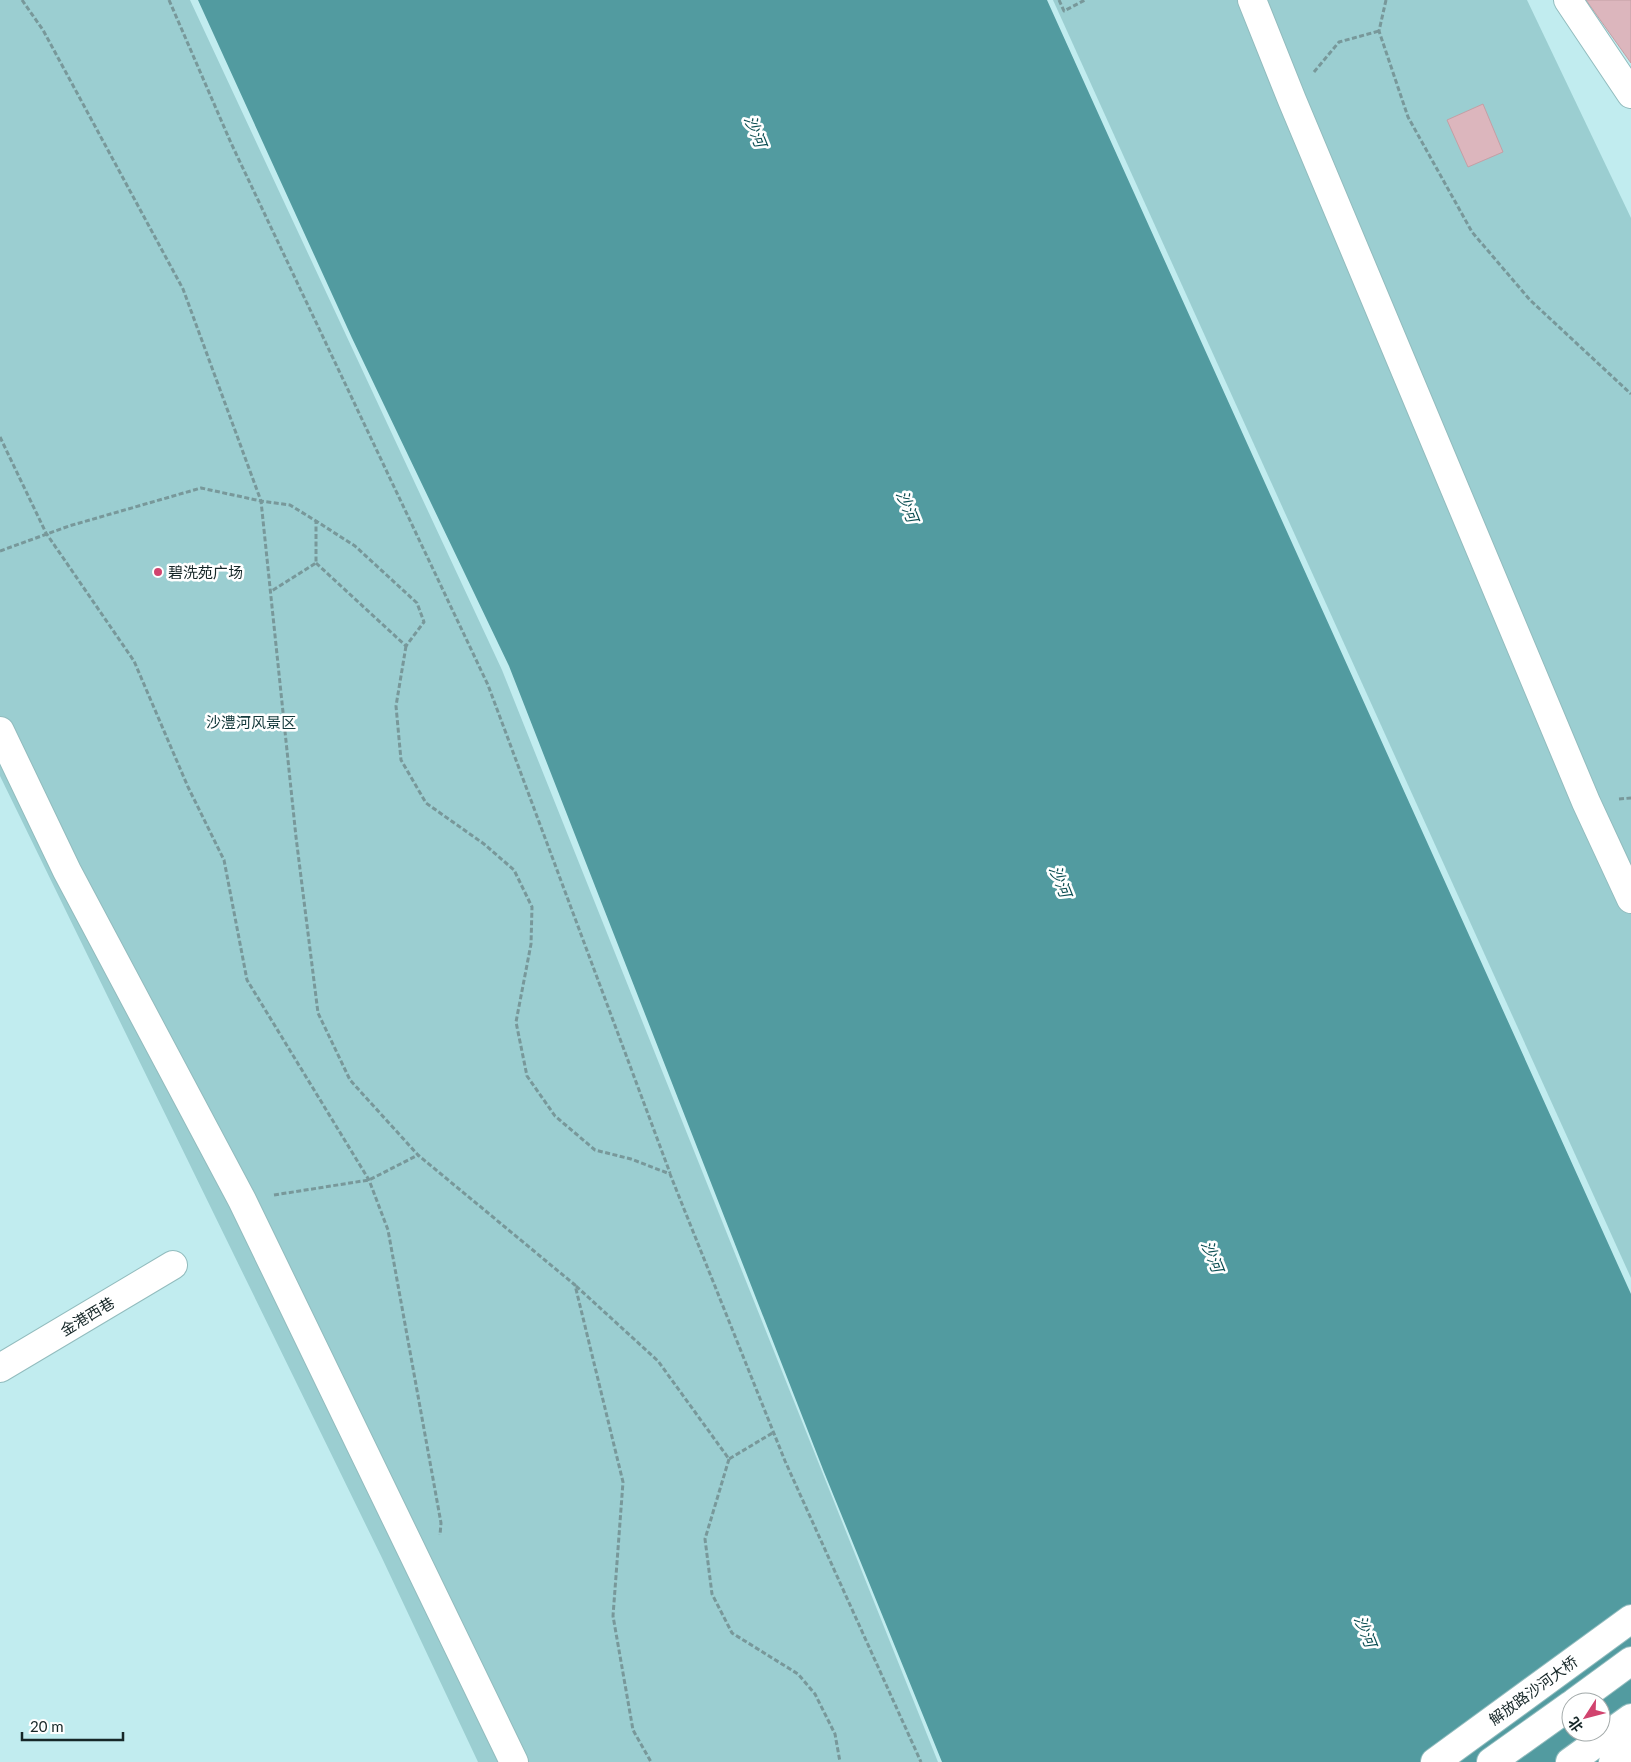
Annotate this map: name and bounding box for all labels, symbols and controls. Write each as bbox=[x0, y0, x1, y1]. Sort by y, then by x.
water label: 沙河 bbox=[741, 113, 772, 152]
water label: 沙河 bbox=[893, 488, 924, 527]
place label: 碧洗苑广场 bbox=[168, 563, 243, 581]
marker: 碧洗苑广场 bbox=[152, 566, 164, 578]
park label: 沙澧河风景区 bbox=[206, 713, 296, 731]
water label: 沙河 bbox=[1046, 863, 1077, 902]
water label: 沙河 bbox=[1198, 1238, 1229, 1277]
street label: 金港西巷 bbox=[57, 1293, 117, 1339]
water label: 沙河 bbox=[1351, 1613, 1382, 1652]
street label: 解放路沙河大桥 bbox=[1485, 1652, 1581, 1728]
north arrow bbox=[1561, 1692, 1611, 1742]
scale bar bbox=[22, 1710, 124, 1742]
text: 北 bbox=[1564, 1714, 1586, 1736]
text: 20 m bbox=[30, 1717, 64, 1735]

